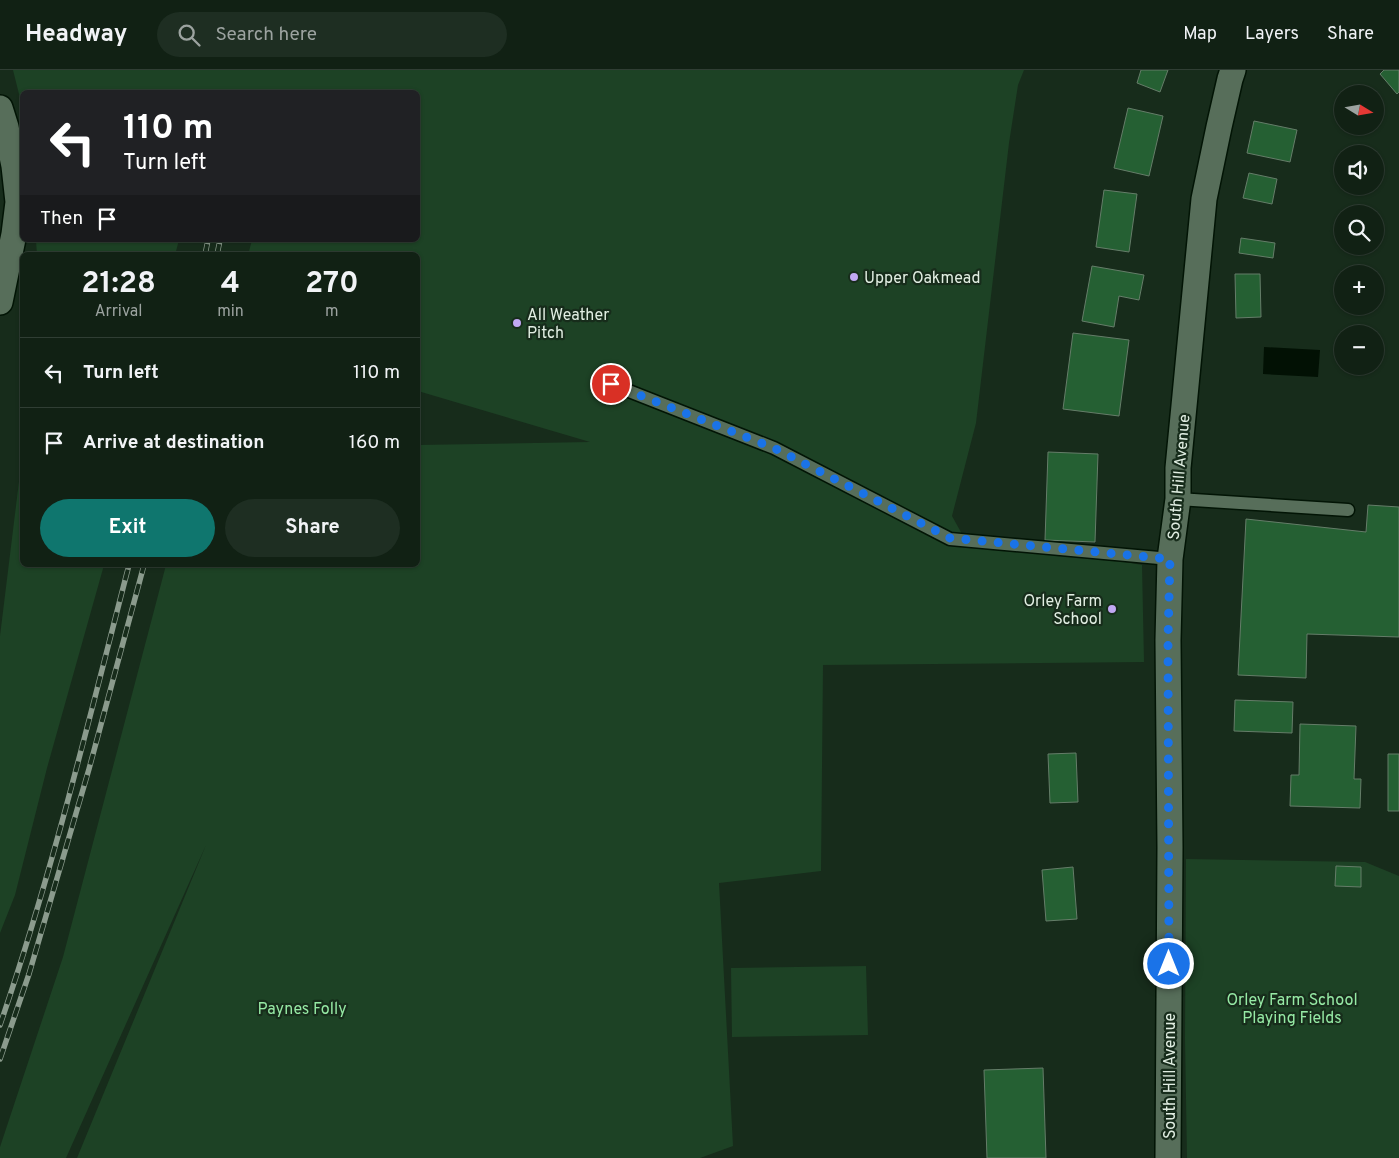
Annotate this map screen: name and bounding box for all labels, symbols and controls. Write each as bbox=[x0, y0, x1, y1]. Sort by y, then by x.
search box bbox=[157, 12, 507, 57]
text: Headway bbox=[25, 20, 127, 50]
icon: search bbox=[175, 21, 203, 49]
text: Search here bbox=[215, 23, 317, 47]
text: Map bbox=[1183, 23, 1217, 46]
text: Layers bbox=[1245, 23, 1299, 46]
text: Share bbox=[1327, 23, 1374, 46]
north arrow bbox=[1334, 85, 1384, 135]
map controls bbox=[1334, 85, 1384, 375]
text: 110 m bbox=[123, 107, 213, 151]
icon: left bbox=[40, 110, 105, 175]
button: sound bbox=[1334, 145, 1384, 195]
text: Turn left bbox=[123, 150, 206, 177]
icon: arrive bbox=[93, 205, 121, 233]
button: search bbox=[1334, 205, 1384, 255]
text: Then bbox=[40, 207, 83, 231]
button: + bbox=[1334, 265, 1384, 315]
text: 21:28 bbox=[81, 266, 156, 303]
text: 4 bbox=[221, 266, 240, 303]
text: 270 bbox=[305, 266, 359, 303]
place label: Upper Oakmead bbox=[864, 269, 980, 289]
marker: Upper Oakmead bbox=[848, 271, 860, 283]
text: Arrival bbox=[95, 302, 142, 322]
text: min bbox=[217, 302, 244, 322]
text: m bbox=[325, 302, 339, 322]
place label: All Weather Pitch bbox=[527, 306, 609, 344]
marker: All Weather Pitch bbox=[511, 317, 523, 329]
button: − bbox=[1334, 325, 1384, 375]
icon: left bbox=[40, 359, 68, 387]
text: Turn left bbox=[83, 361, 159, 385]
text: 110 m bbox=[353, 361, 400, 385]
pin bbox=[590, 363, 632, 405]
icon: arrive bbox=[597, 370, 625, 398]
street label: South Hill Avenue bbox=[1165, 414, 1195, 541]
icon: arrive bbox=[40, 429, 68, 457]
text: Arrive at destination bbox=[83, 431, 264, 455]
text: 160 m bbox=[349, 431, 400, 455]
button: Exit bbox=[40, 499, 215, 557]
button: Share bbox=[225, 499, 400, 557]
place label: Orley Farm School bbox=[1023, 592, 1102, 630]
marker: Orley Farm School bbox=[1106, 603, 1118, 615]
position arrow bbox=[1142, 937, 1194, 989]
park label: Orley Farm School Playing Fields bbox=[1226, 991, 1358, 1029]
park label: Paynes Folly bbox=[257, 1000, 347, 1020]
street label: South Hill Avenue bbox=[1161, 1013, 1181, 1139]

